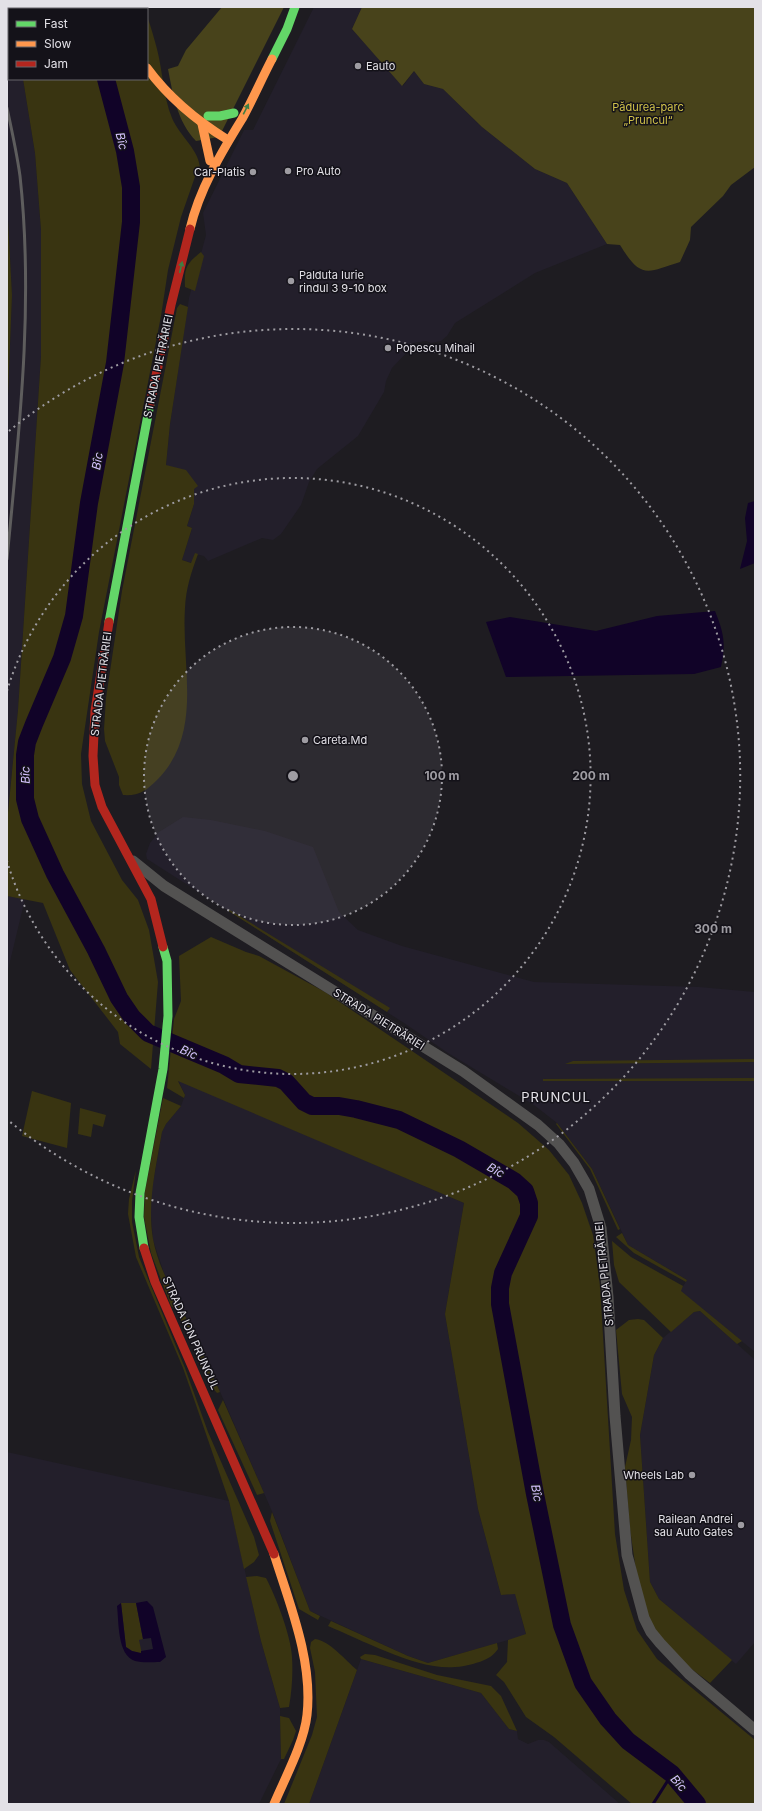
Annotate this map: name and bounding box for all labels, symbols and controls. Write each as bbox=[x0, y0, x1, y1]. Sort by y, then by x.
legend bbox=[8, 8, 148, 80]
text: Fast bbox=[44, 16, 68, 31]
text: Slow bbox=[44, 36, 72, 51]
text: Jam bbox=[44, 56, 68, 71]
place label: Eauto bbox=[366, 59, 396, 73]
marker: Eauto bbox=[353, 61, 363, 71]
park label: Pădurea-parc „Pruncul“ bbox=[612, 100, 684, 127]
one-way arrow bbox=[243, 104, 249, 115]
water label: Bîc bbox=[113, 131, 131, 151]
place label: Pro Auto bbox=[296, 164, 341, 178]
place label: Car-Platis bbox=[194, 165, 245, 179]
marker: Pro Auto bbox=[283, 166, 293, 176]
marker: Car-Platis bbox=[248, 167, 258, 177]
one-way arrow bbox=[179, 261, 185, 273]
place label: Palduta Iurie rindul 3 9-10 box bbox=[299, 268, 387, 295]
marker: Palduta Iurie rindul 3 9-10 box bbox=[286, 276, 296, 286]
street label: STRADA PIETRĂRIEI bbox=[140, 313, 176, 419]
place label: Popescu Mihail bbox=[396, 341, 475, 355]
marker: Popescu Mihail bbox=[383, 343, 393, 353]
water label: Bîc bbox=[88, 451, 106, 471]
street label: STRADA PIETRĂRIEI bbox=[88, 631, 114, 737]
place label: Careta.Md bbox=[313, 733, 367, 747]
marker: Careta.Md bbox=[300, 735, 310, 745]
water label: Bîc bbox=[17, 766, 33, 784]
text: 100 m bbox=[424, 768, 460, 783]
text: 200 m bbox=[572, 768, 610, 783]
centre of rings bbox=[286, 769, 300, 783]
text: 300 m bbox=[694, 921, 732, 936]
street label: STRADA PIETRĂRIEI bbox=[331, 985, 427, 1053]
water label: Bîc bbox=[178, 1042, 200, 1062]
district label: PRUNCUL bbox=[521, 1089, 591, 1105]
water label: Bîc bbox=[485, 1159, 508, 1181]
street label: STRADA PIETRĂRIEI bbox=[592, 1221, 616, 1327]
street label: STRADA ION PRUNCUL bbox=[160, 1274, 222, 1392]
place label: Wheels Lab bbox=[623, 1468, 684, 1482]
marker: Wheels Lab bbox=[687, 1470, 697, 1480]
water label: Bîc bbox=[528, 1483, 546, 1503]
place label: Railean Andrei sau Auto Gates bbox=[654, 1512, 733, 1539]
marker: Railean Andrei sau Auto Gates bbox=[736, 1520, 746, 1530]
water label: Bîc bbox=[668, 1771, 691, 1795]

